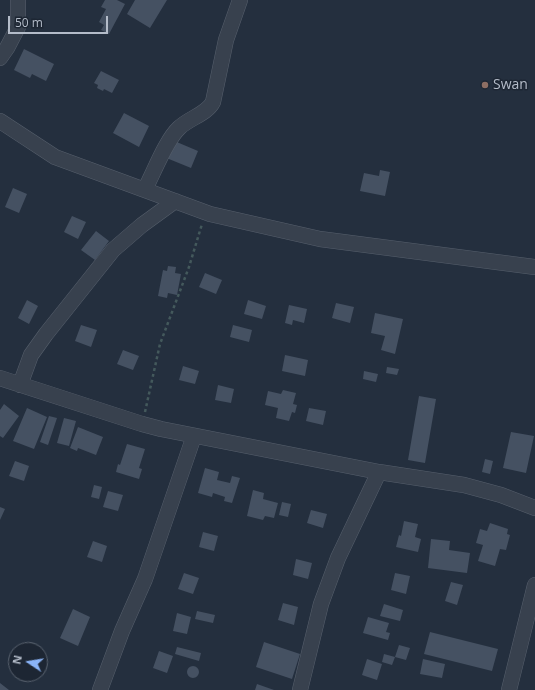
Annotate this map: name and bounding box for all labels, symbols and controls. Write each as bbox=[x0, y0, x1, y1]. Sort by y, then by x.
scale bar bbox=[10, 8, 110, 34]
text: 50 m bbox=[15, 14, 43, 31]
place label: Swan bbox=[493, 77, 528, 93]
marker: Swan bbox=[480, 80, 490, 90]
north arrow bbox=[8, 642, 48, 682]
text: N bbox=[8, 654, 25, 666]

